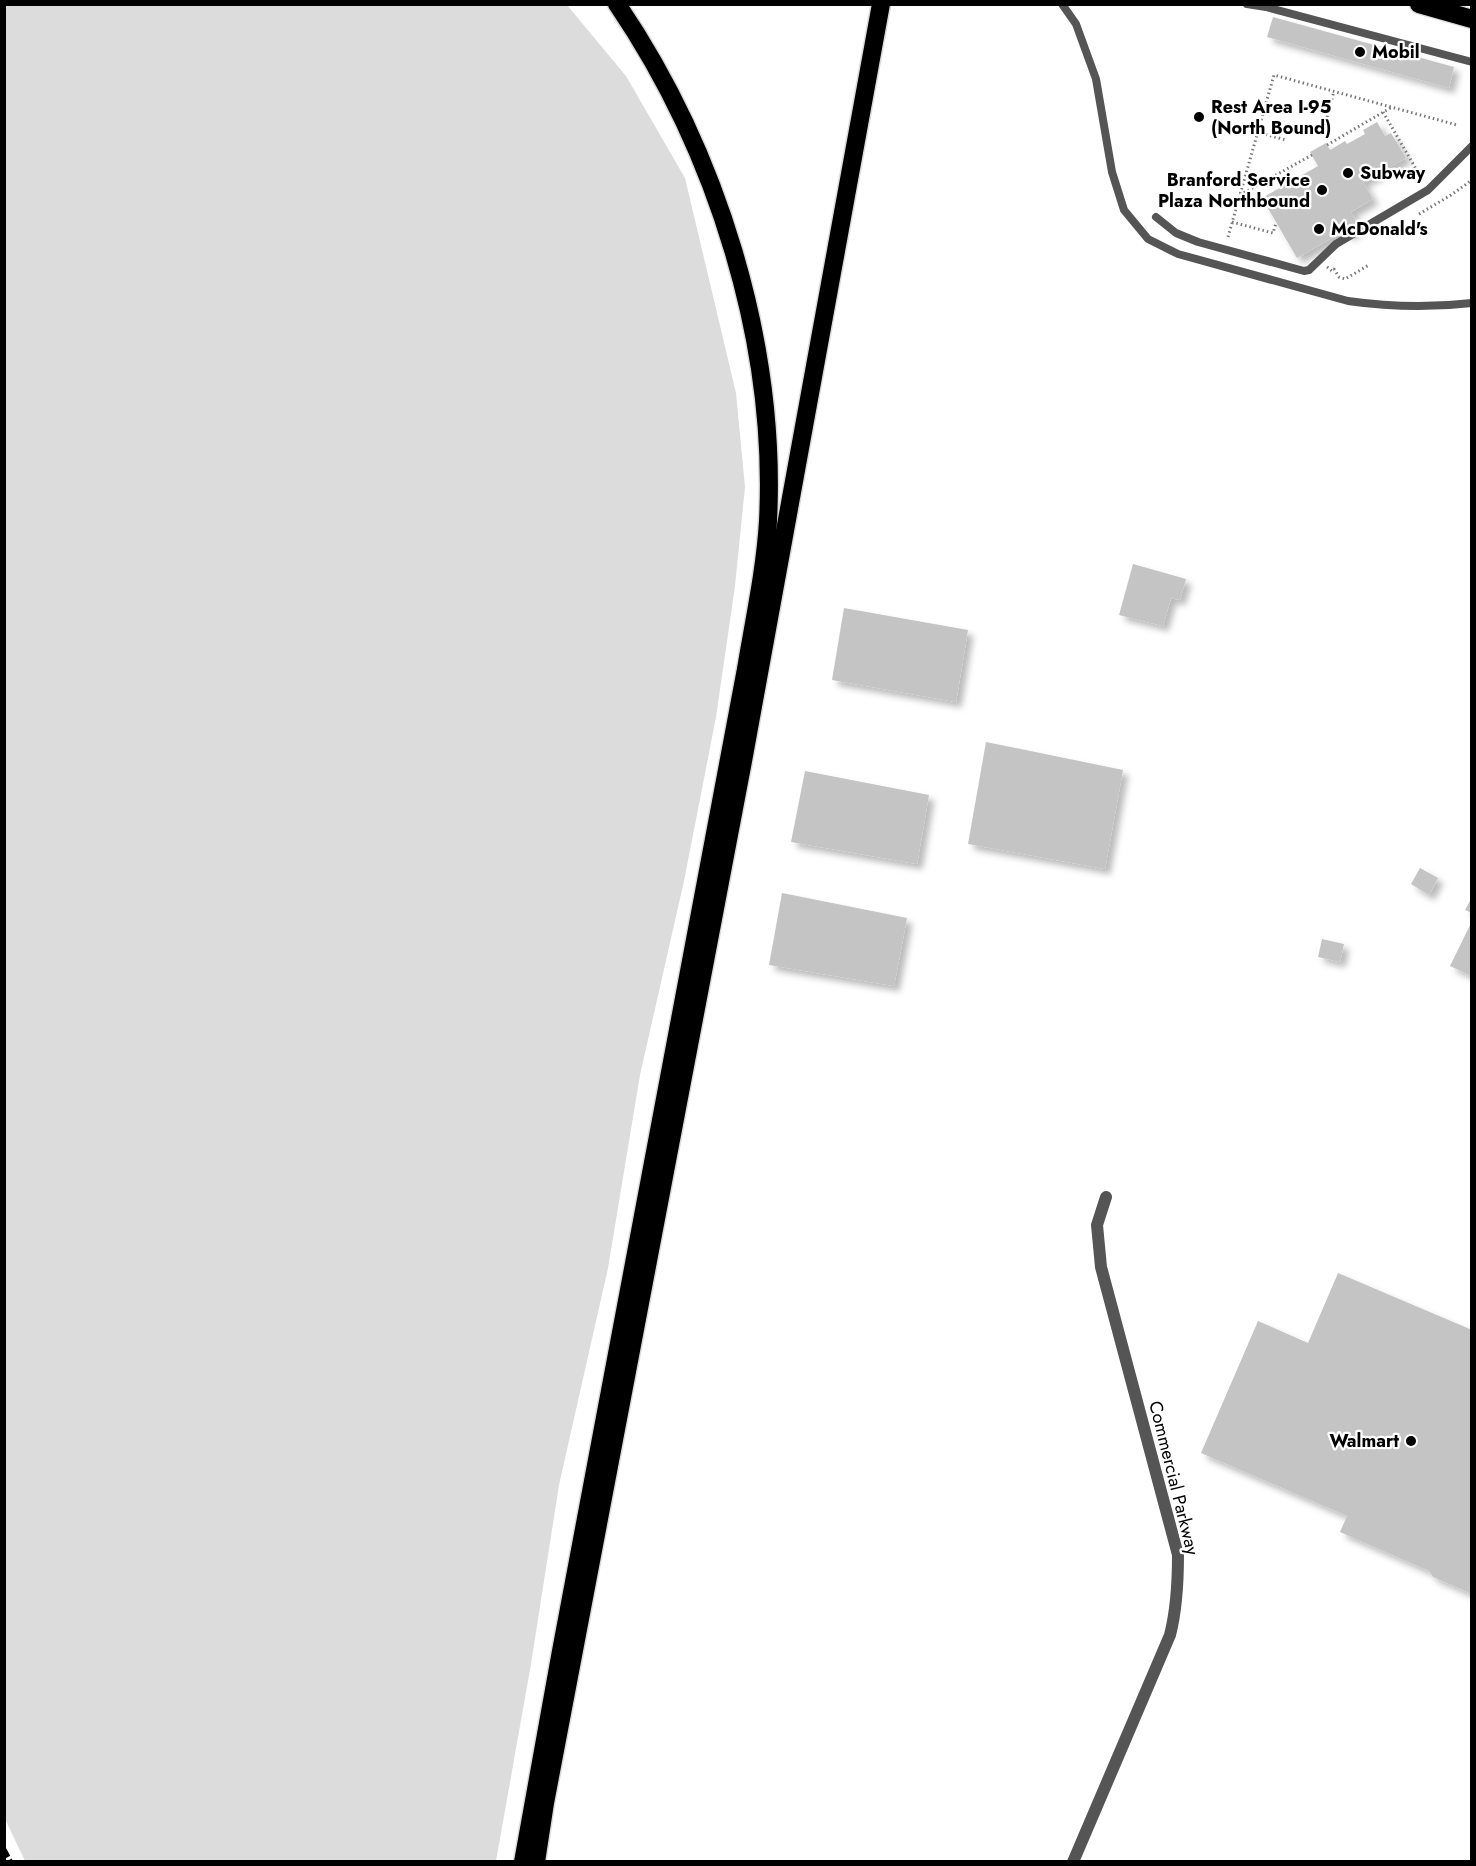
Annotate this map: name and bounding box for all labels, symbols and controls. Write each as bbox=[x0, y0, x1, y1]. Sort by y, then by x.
place label: Mobil bbox=[1372, 39, 1420, 65]
marker: Mobil bbox=[1353, 45, 1367, 59]
place label: Rest Area I-95 (North Bound) bbox=[1211, 94, 1331, 141]
marker: Rest Area I-95 (North Bound) bbox=[1192, 110, 1206, 124]
place label: Subway bbox=[1360, 160, 1426, 186]
marker: Subway bbox=[1341, 166, 1355, 180]
place label: Branford Service Plaza Northbound bbox=[1158, 167, 1310, 214]
marker: Branford Service Plaza Northbound bbox=[1315, 183, 1329, 197]
place label: McDonald's bbox=[1331, 216, 1428, 242]
marker: McDonald's bbox=[1312, 222, 1326, 236]
street label: Commercial Parkway bbox=[1142, 1398, 1206, 1558]
place label: Walmart bbox=[1329, 1428, 1399, 1454]
marker: Walmart bbox=[1404, 1434, 1418, 1448]

